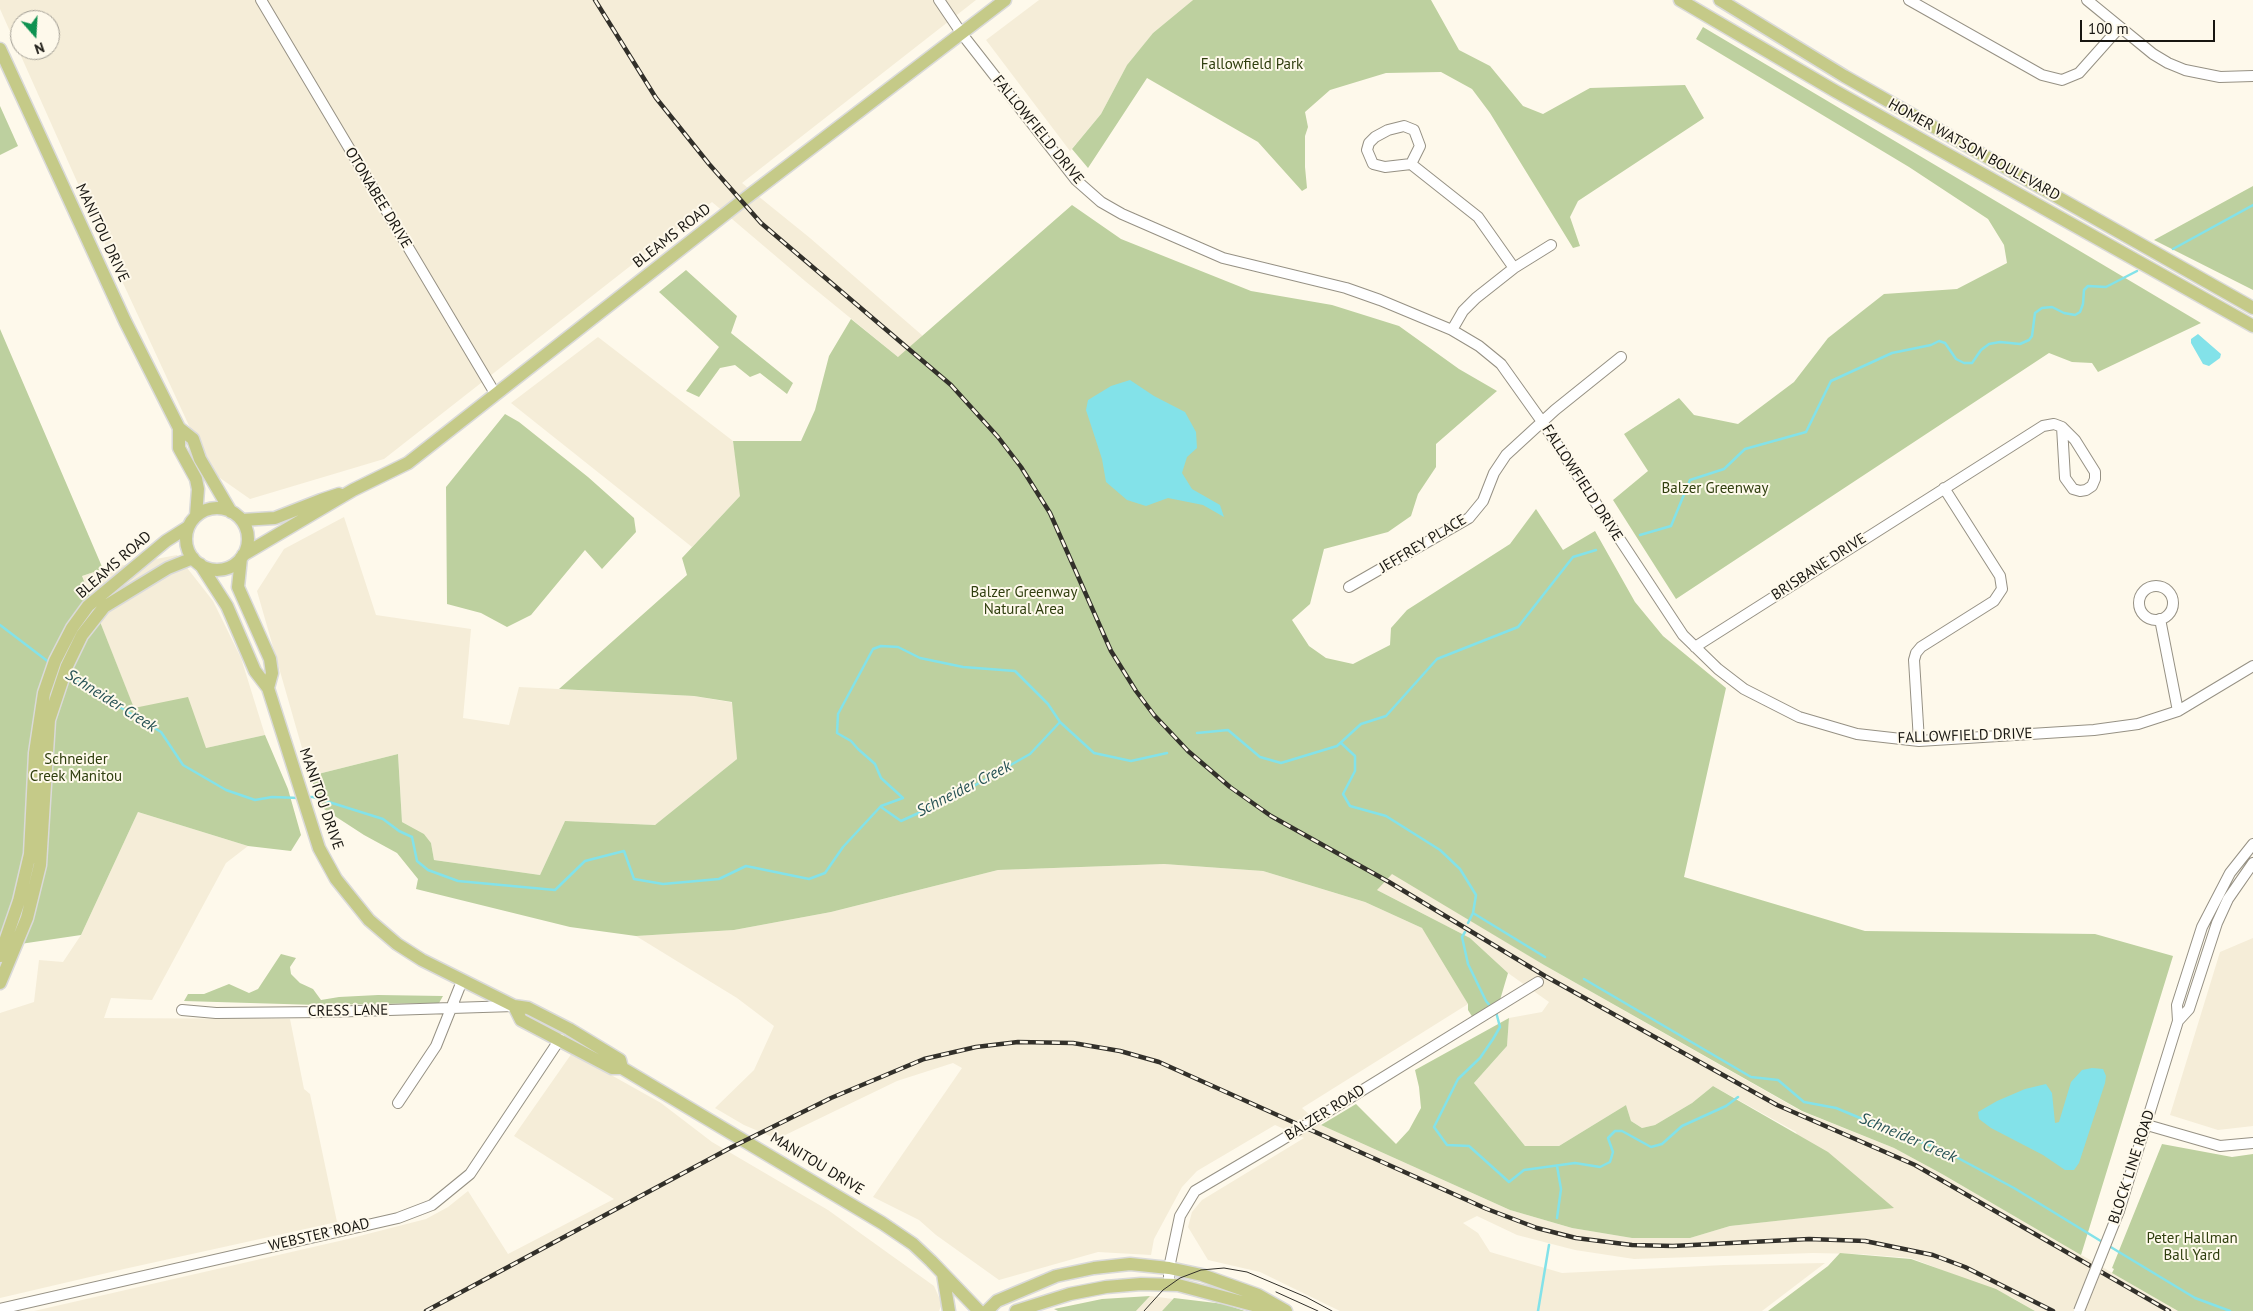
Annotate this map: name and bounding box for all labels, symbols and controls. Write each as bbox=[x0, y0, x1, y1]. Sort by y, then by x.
north arrow bbox=[10, 10, 60, 60]
scale bar bbox=[2083, 10, 2218, 42]
text: 100 m bbox=[2088, 19, 2129, 38]
text: N bbox=[32, 38, 47, 58]
park label: Fallowfield Park bbox=[1201, 56, 1303, 74]
street label: FALLOWFIELD DRIVE bbox=[989, 72, 1087, 188]
street label: HOMER WATSON BOULEVARD bbox=[1885, 95, 2063, 205]
street label: OTONABEE DRIVE bbox=[341, 144, 415, 252]
street label: MANITOU DRIVE bbox=[71, 181, 133, 285]
street label: BLEAMS ROAD bbox=[629, 200, 715, 272]
street label: FALLOWFIELD DRIVE bbox=[1538, 422, 1626, 544]
park label: Balzer Greenway bbox=[1662, 480, 1768, 498]
street label: JEFFREY PLACE bbox=[1376, 511, 1470, 577]
street label: BLEAMS ROAD bbox=[73, 527, 155, 603]
street label: BRISBANE DRIVE bbox=[1768, 530, 1870, 604]
park label: Balzer Greenway Natural Area bbox=[971, 584, 1077, 619]
water label: Schneider Creek bbox=[62, 665, 160, 737]
street label: FALLOWFIELD DRIVE bbox=[1897, 725, 2033, 747]
street label: MANITOU DRIVE bbox=[295, 746, 347, 852]
park label: Schneider Creek Manitou bbox=[30, 751, 122, 786]
water label: Schneider Creek bbox=[913, 757, 1015, 821]
street label: CRESS LANE bbox=[308, 1001, 388, 1021]
street label: BALZER ROAD bbox=[1282, 1081, 1368, 1145]
street label: BLOCK LINE ROAD bbox=[2105, 1108, 2159, 1226]
water label: Schneider Creek bbox=[1857, 1109, 1959, 1167]
street label: MANITOU DRIVE bbox=[767, 1129, 867, 1199]
street label: WEBSTER ROAD bbox=[267, 1215, 371, 1255]
park label: Peter Hallman Ball Yard bbox=[2146, 1230, 2238, 1265]

